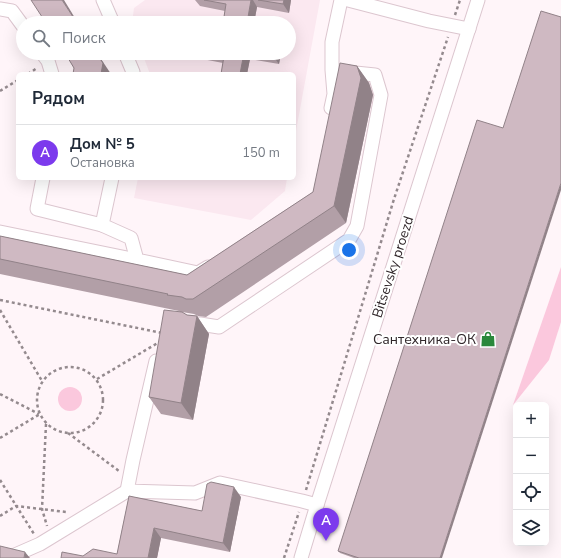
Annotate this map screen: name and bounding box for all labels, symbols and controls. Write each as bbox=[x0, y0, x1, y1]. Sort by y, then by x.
search box bbox=[16, 16, 296, 60]
icon: search bbox=[30, 27, 52, 49]
text: Поиск bbox=[62, 28, 106, 48]
text: Рядом bbox=[32, 87, 85, 110]
text: Дом № 5 bbox=[70, 134, 135, 154]
text: A bbox=[40, 144, 50, 162]
text: 150 m bbox=[242, 144, 280, 162]
text: Остановка bbox=[70, 154, 135, 172]
street label: Bitsevsky proezd bbox=[368, 214, 418, 320]
your location bbox=[339, 240, 359, 260]
place label: Сантехника-ОК bbox=[373, 330, 476, 349]
shop icon: Сантехника-ОК bbox=[479, 330, 497, 348]
map controls bbox=[513, 402, 549, 546]
button: + bbox=[513, 402, 549, 438]
button: − bbox=[513, 438, 549, 474]
button: locate bbox=[513, 474, 549, 510]
pin: A bbox=[313, 508, 339, 541]
button: layers bbox=[513, 510, 549, 546]

